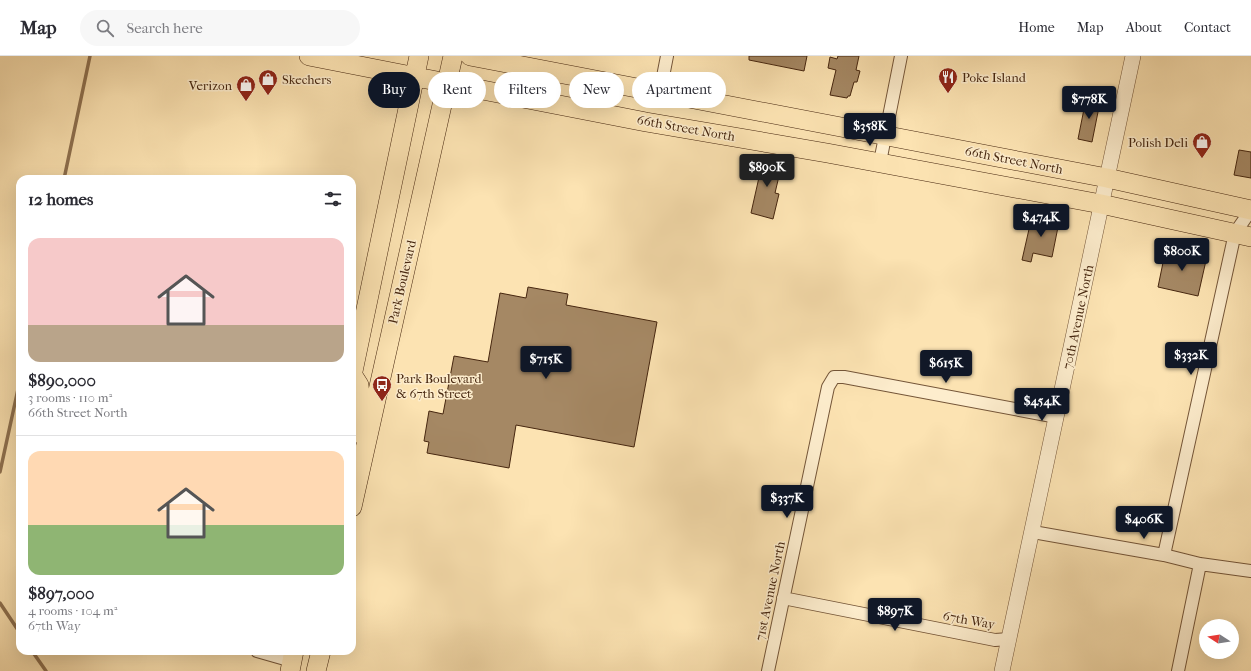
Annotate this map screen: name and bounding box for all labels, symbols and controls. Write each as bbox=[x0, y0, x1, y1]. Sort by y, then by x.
search box bbox=[80, 10, 360, 46]
text: Map bbox=[20, 17, 56, 39]
icon: search bbox=[94, 17, 116, 39]
text: Search here bbox=[126, 19, 203, 37]
text: Home bbox=[1018, 19, 1055, 36]
text: Map bbox=[1077, 19, 1104, 36]
text: About bbox=[1126, 19, 1162, 36]
text: Contact bbox=[1184, 19, 1231, 36]
restaurant icon: Poke Island bbox=[937, 66, 959, 94]
shop icon: Skechers bbox=[257, 68, 279, 96]
place label: Poke Island bbox=[962, 70, 1027, 85]
place label: Skechers bbox=[282, 72, 332, 87]
chip: Buy bbox=[368, 72, 420, 108]
chip: Rent bbox=[428, 72, 486, 108]
chip: Filters bbox=[494, 72, 561, 108]
chip: New bbox=[569, 72, 624, 108]
chip: Apartment bbox=[632, 72, 726, 108]
shop icon: Verizon bbox=[235, 74, 257, 102]
place label: Verizon bbox=[188, 78, 232, 93]
pin: $778K bbox=[1061, 86, 1117, 120]
text: $778K bbox=[1071, 91, 1107, 106]
street label: 66th Street North bbox=[636, 112, 737, 144]
pin: $358K bbox=[842, 113, 898, 147]
text: $358K bbox=[853, 118, 887, 133]
shop icon: Polish Deli bbox=[1191, 131, 1213, 159]
place label: Polish Deli bbox=[1128, 135, 1188, 150]
street label: 66th Street North bbox=[964, 143, 1065, 177]
pin: $890K bbox=[739, 154, 795, 188]
text: $890K bbox=[748, 159, 786, 174]
icon: filters bbox=[322, 188, 344, 210]
text: 12 homes bbox=[28, 189, 93, 209]
pin: $474K bbox=[1013, 204, 1069, 238]
text: $474K bbox=[1022, 209, 1060, 224]
street label: Park Boulevard bbox=[385, 238, 419, 325]
pin: $800K bbox=[1154, 238, 1210, 272]
text: $800K bbox=[1163, 243, 1201, 258]
street label: 70th Avenue North bbox=[1060, 263, 1097, 371]
icon: home bbox=[150, 264, 222, 336]
pin: $332K bbox=[1163, 342, 1219, 376]
pin: $715K bbox=[518, 346, 574, 380]
text: $332K bbox=[1174, 347, 1208, 362]
pin: $615K bbox=[918, 350, 974, 384]
text: $715K bbox=[529, 351, 563, 366]
text: $615K bbox=[929, 355, 963, 370]
text: $890,000 bbox=[28, 370, 96, 390]
place label: Park Boulevard & 67th Street bbox=[396, 371, 482, 401]
bus stop icon: Park Boulevard & 67th Street bbox=[371, 374, 393, 402]
pin: $454K bbox=[1014, 388, 1070, 422]
text: 3 rooms · 110 m² bbox=[28, 390, 112, 405]
text: $454K bbox=[1023, 393, 1061, 408]
text: 66th Street North bbox=[28, 405, 128, 420]
icon: home bbox=[150, 477, 222, 549]
pin: $337K bbox=[759, 485, 815, 519]
text: $337K bbox=[770, 490, 804, 505]
pin: $406K bbox=[1116, 506, 1172, 540]
text: $406K bbox=[1125, 511, 1163, 526]
street label: 71st Avenue North bbox=[752, 539, 788, 642]
text: $897,000 bbox=[28, 583, 94, 603]
pin: $897K bbox=[867, 598, 923, 632]
text: 4 rooms · 104 m² bbox=[28, 603, 117, 618]
text: $897K bbox=[877, 603, 913, 618]
street label: 67th Way bbox=[942, 608, 997, 632]
text: 67th Way bbox=[28, 618, 81, 633]
north arrow bbox=[1199, 619, 1239, 659]
map controls bbox=[1199, 619, 1239, 659]

